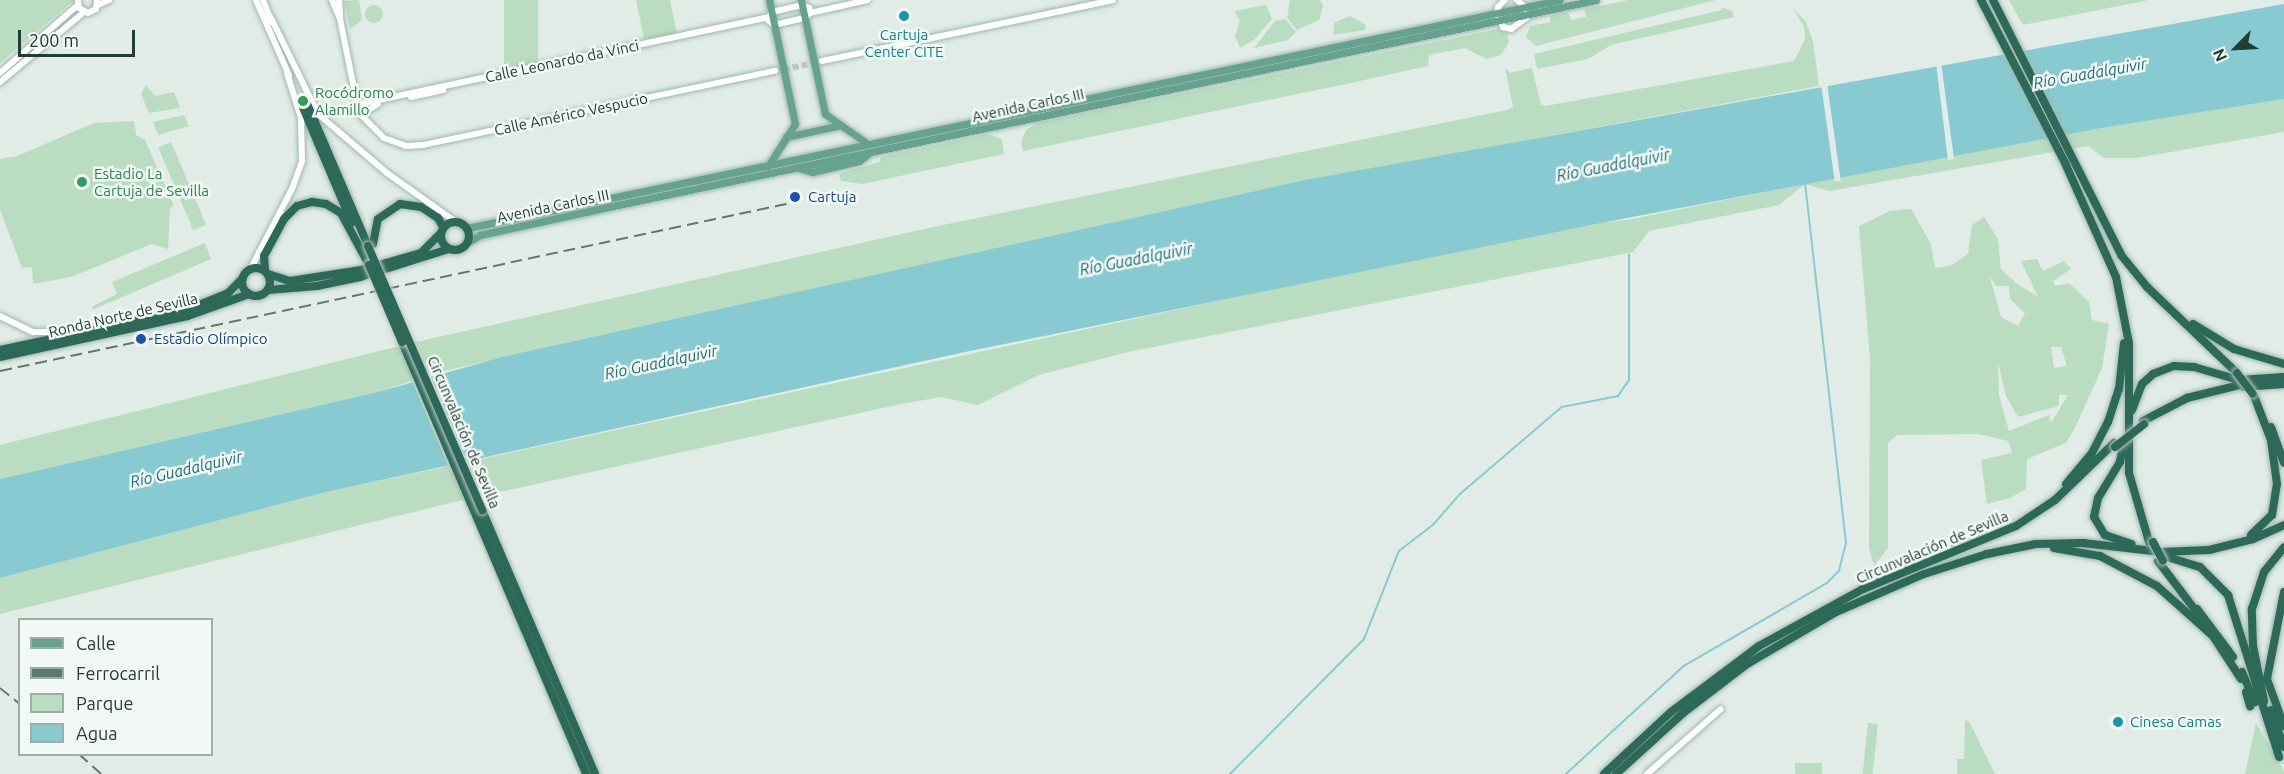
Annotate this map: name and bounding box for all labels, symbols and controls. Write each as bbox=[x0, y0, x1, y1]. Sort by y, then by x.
marker: Cartuja Center CITE bbox=[897, 9, 911, 23]
scale bar bbox=[21, 18, 138, 56]
north arrow bbox=[2206, 18, 2266, 78]
place label: Cartuja Center CITE bbox=[864, 25, 944, 60]
text: 200 m bbox=[29, 30, 79, 50]
street label: Calle Leonardo da Vinci bbox=[483, 36, 641, 86]
text: N bbox=[2209, 46, 2230, 64]
water label: Río Guadalquivir bbox=[2032, 54, 2148, 92]
place label: Rocódromo Alamillo bbox=[315, 83, 394, 118]
street label: Avenida Carlos III bbox=[970, 84, 1086, 126]
street label: Calle Américo Vespucio bbox=[493, 89, 649, 139]
marker: Rocódromo Alamillo bbox=[296, 94, 310, 108]
water label: Río Guadalquivir bbox=[1555, 145, 1671, 185]
place label: Estadio La Cartuja de Sevilla bbox=[94, 164, 209, 199]
marker: Estadio La Cartuja de Sevilla bbox=[75, 175, 89, 189]
street label: Avenida Carlos III bbox=[495, 185, 611, 227]
marker: Cartuja bbox=[786, 188, 804, 206]
place label: Cartuja bbox=[808, 188, 856, 206]
water label: Río Guadalquivir bbox=[1078, 239, 1194, 279]
street label: Ronda Norte de Sevilla bbox=[47, 289, 199, 341]
marker: Estadio Olímpico bbox=[132, 330, 150, 348]
place label: Estadio Olímpico bbox=[154, 330, 267, 348]
water label: Río Guadalquivir bbox=[603, 341, 719, 383]
street label: Circunvalación de Sevilla bbox=[424, 353, 504, 511]
water label: Río Guadalquivir bbox=[128, 447, 244, 491]
street label: Circunvalación de Sevilla bbox=[1853, 507, 2011, 587]
legend bbox=[18, 618, 213, 756]
text: Calle bbox=[76, 633, 116, 653]
text: Ferrocarril bbox=[76, 663, 160, 683]
text: Parque bbox=[76, 693, 133, 713]
place label: Cinesa Camas bbox=[2130, 713, 2221, 731]
marker: Cinesa Camas bbox=[2111, 715, 2125, 729]
text: Agua bbox=[76, 723, 118, 743]

